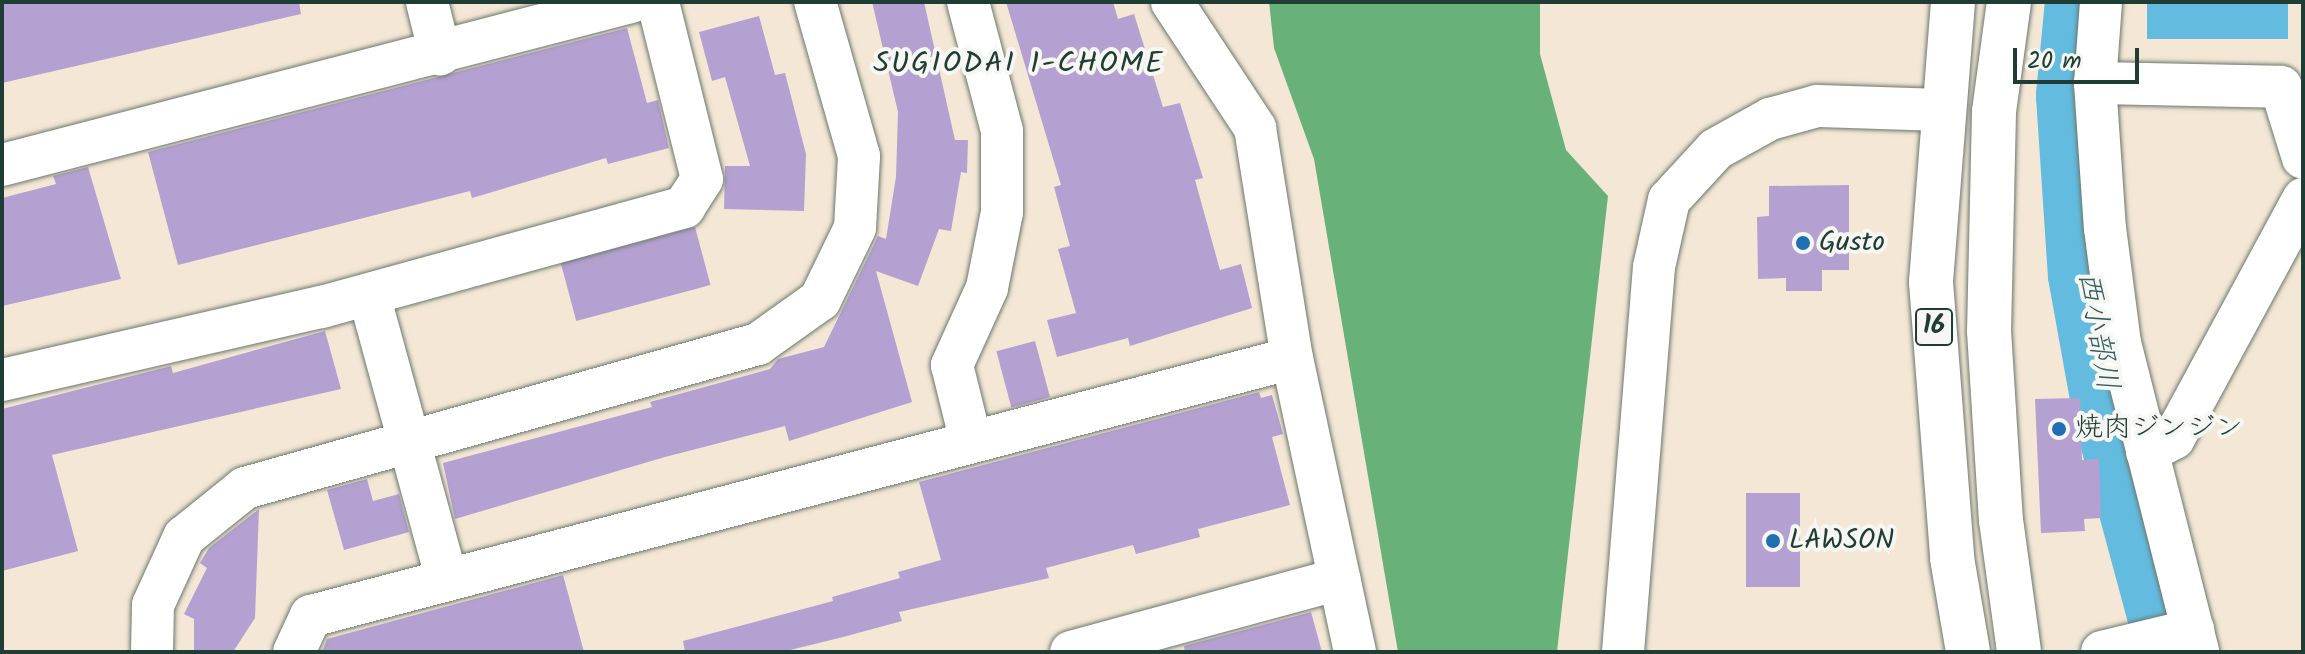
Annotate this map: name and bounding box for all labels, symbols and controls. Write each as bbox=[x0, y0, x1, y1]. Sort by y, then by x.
scale bar bbox=[2017, 32, 2143, 82]
text: 20 m bbox=[2027, 42, 2082, 81]
district label: SUGIODAI 1-CHOME bbox=[873, 46, 1165, 82]
place label: Gusto bbox=[1819, 226, 1885, 260]
marker: Gusto bbox=[1794, 234, 1812, 252]
water label: 西小部川 bbox=[2069, 269, 2125, 393]
road number: 16 bbox=[1914, 305, 1954, 349]
place label: 焼肉ジンジン bbox=[2075, 412, 2243, 446]
marker: 焼肉ジンジン bbox=[2050, 420, 2068, 438]
place label: LAWSON bbox=[1789, 524, 1894, 558]
marker: LAWSON bbox=[1764, 532, 1782, 550]

